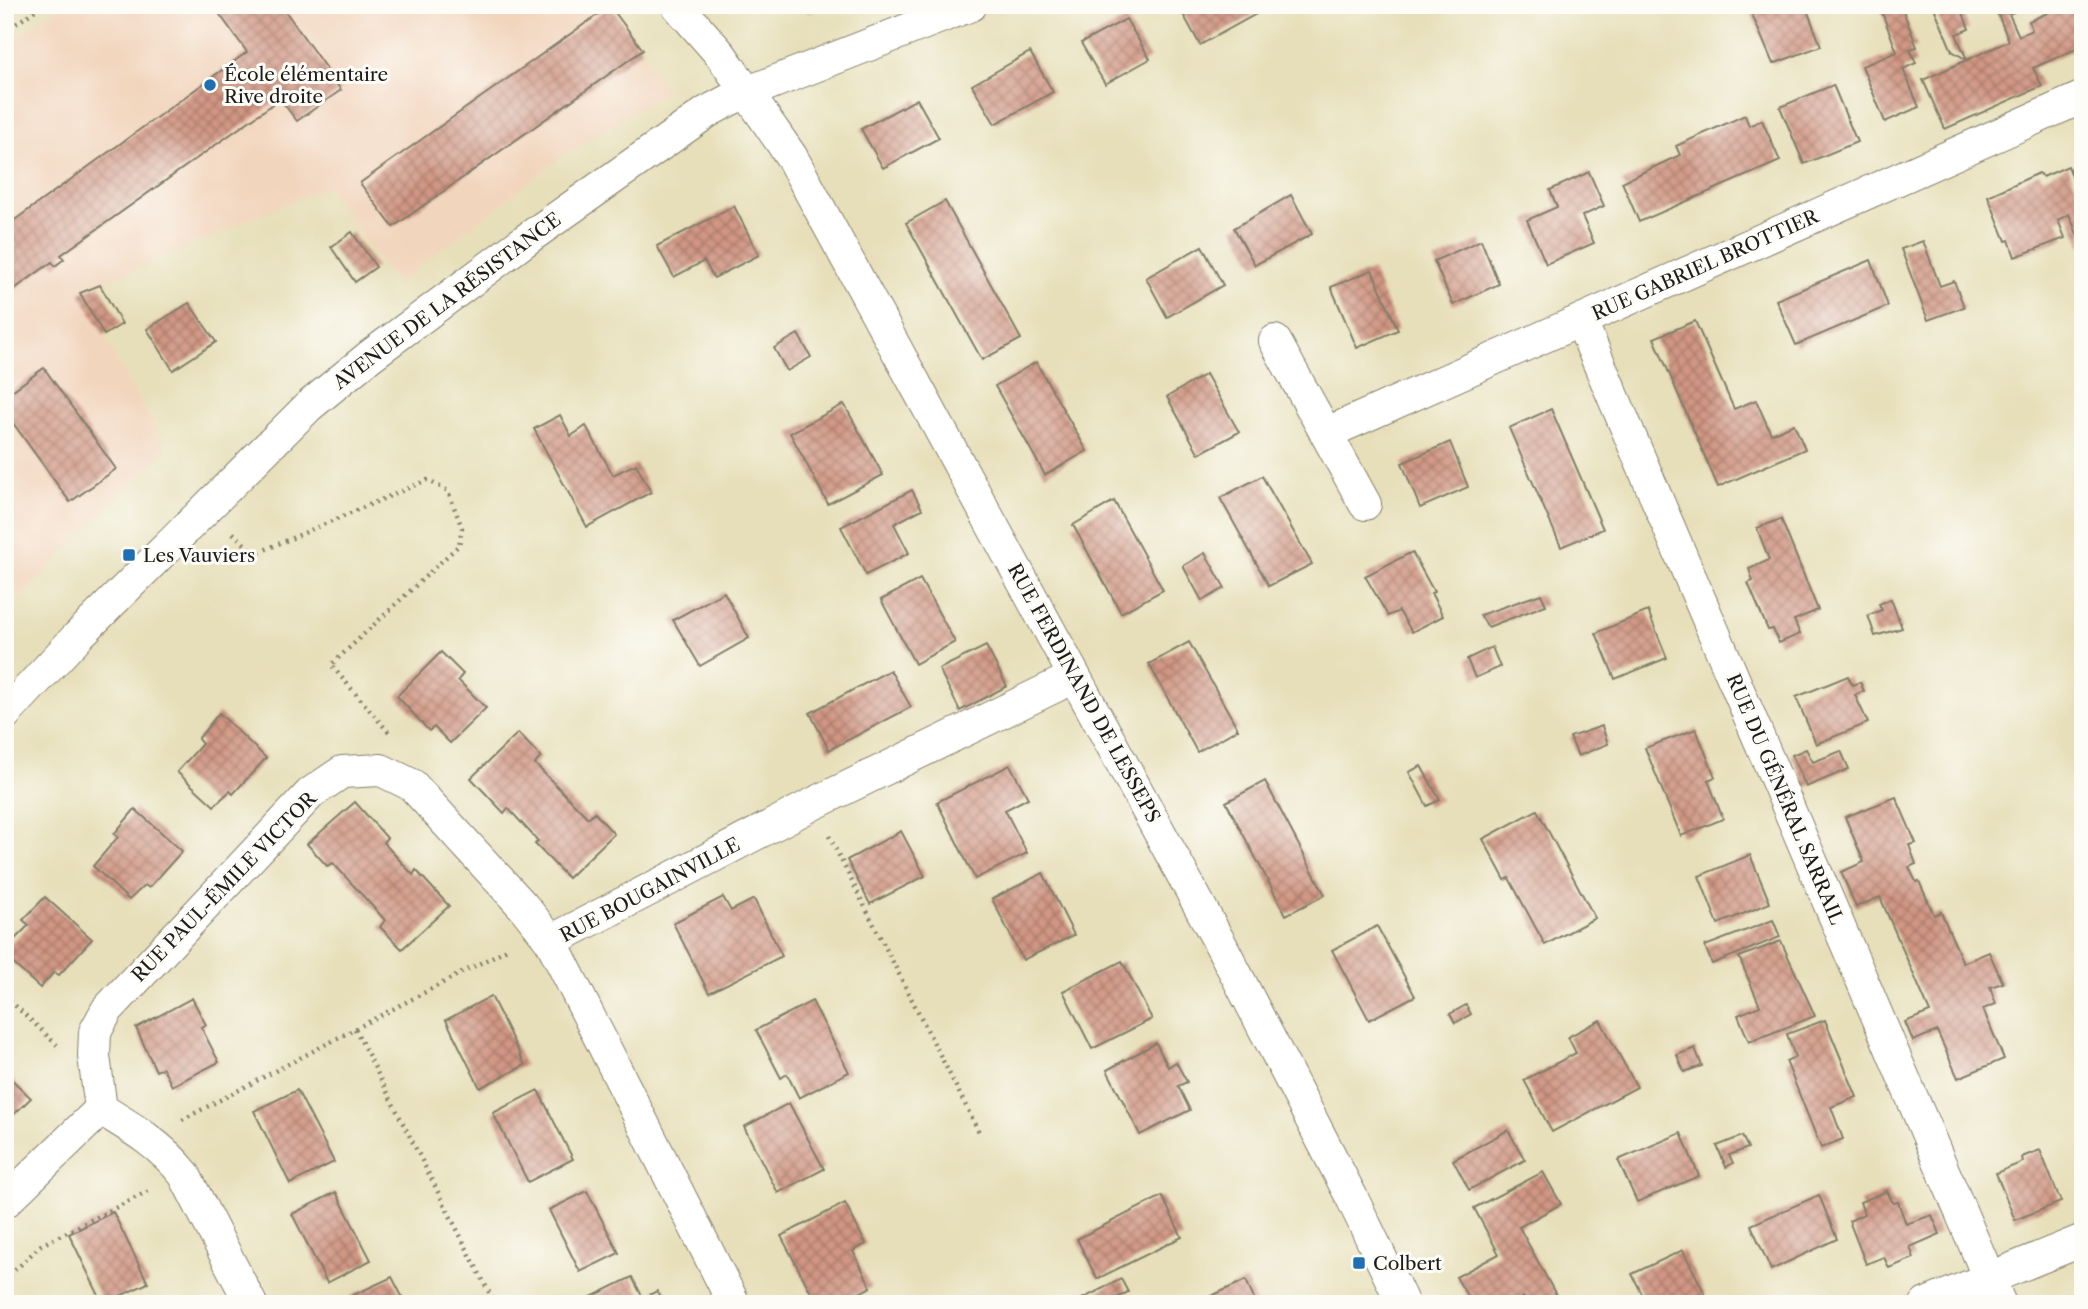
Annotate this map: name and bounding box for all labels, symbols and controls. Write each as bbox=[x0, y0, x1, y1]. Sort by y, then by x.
place label: École élémentaire Rive droite bbox=[224, 63, 388, 108]
marker: École élémentaire Rive droite bbox=[202, 77, 218, 93]
street label: RUE GABRIEL BROTTIER bbox=[1588, 204, 1823, 325]
street label: AVENUE DE LA RÉSISTANCE bbox=[328, 208, 565, 395]
place label: Les Vauviers bbox=[143, 544, 255, 567]
marker: Les Vauviers bbox=[121, 547, 137, 563]
street label: RUE FERDINAND DE LESSEPS bbox=[1003, 559, 1165, 827]
street label: RUE DU GÉNÉRAL SARRAIL bbox=[1722, 670, 1849, 928]
street label: RUE PAUL-ÉMILE VICTOR bbox=[127, 786, 322, 987]
street label: RUE BOUGAINVILLE bbox=[556, 833, 744, 947]
place label: Colbert bbox=[1373, 1252, 1442, 1275]
marker: Colbert bbox=[1351, 1255, 1367, 1271]

